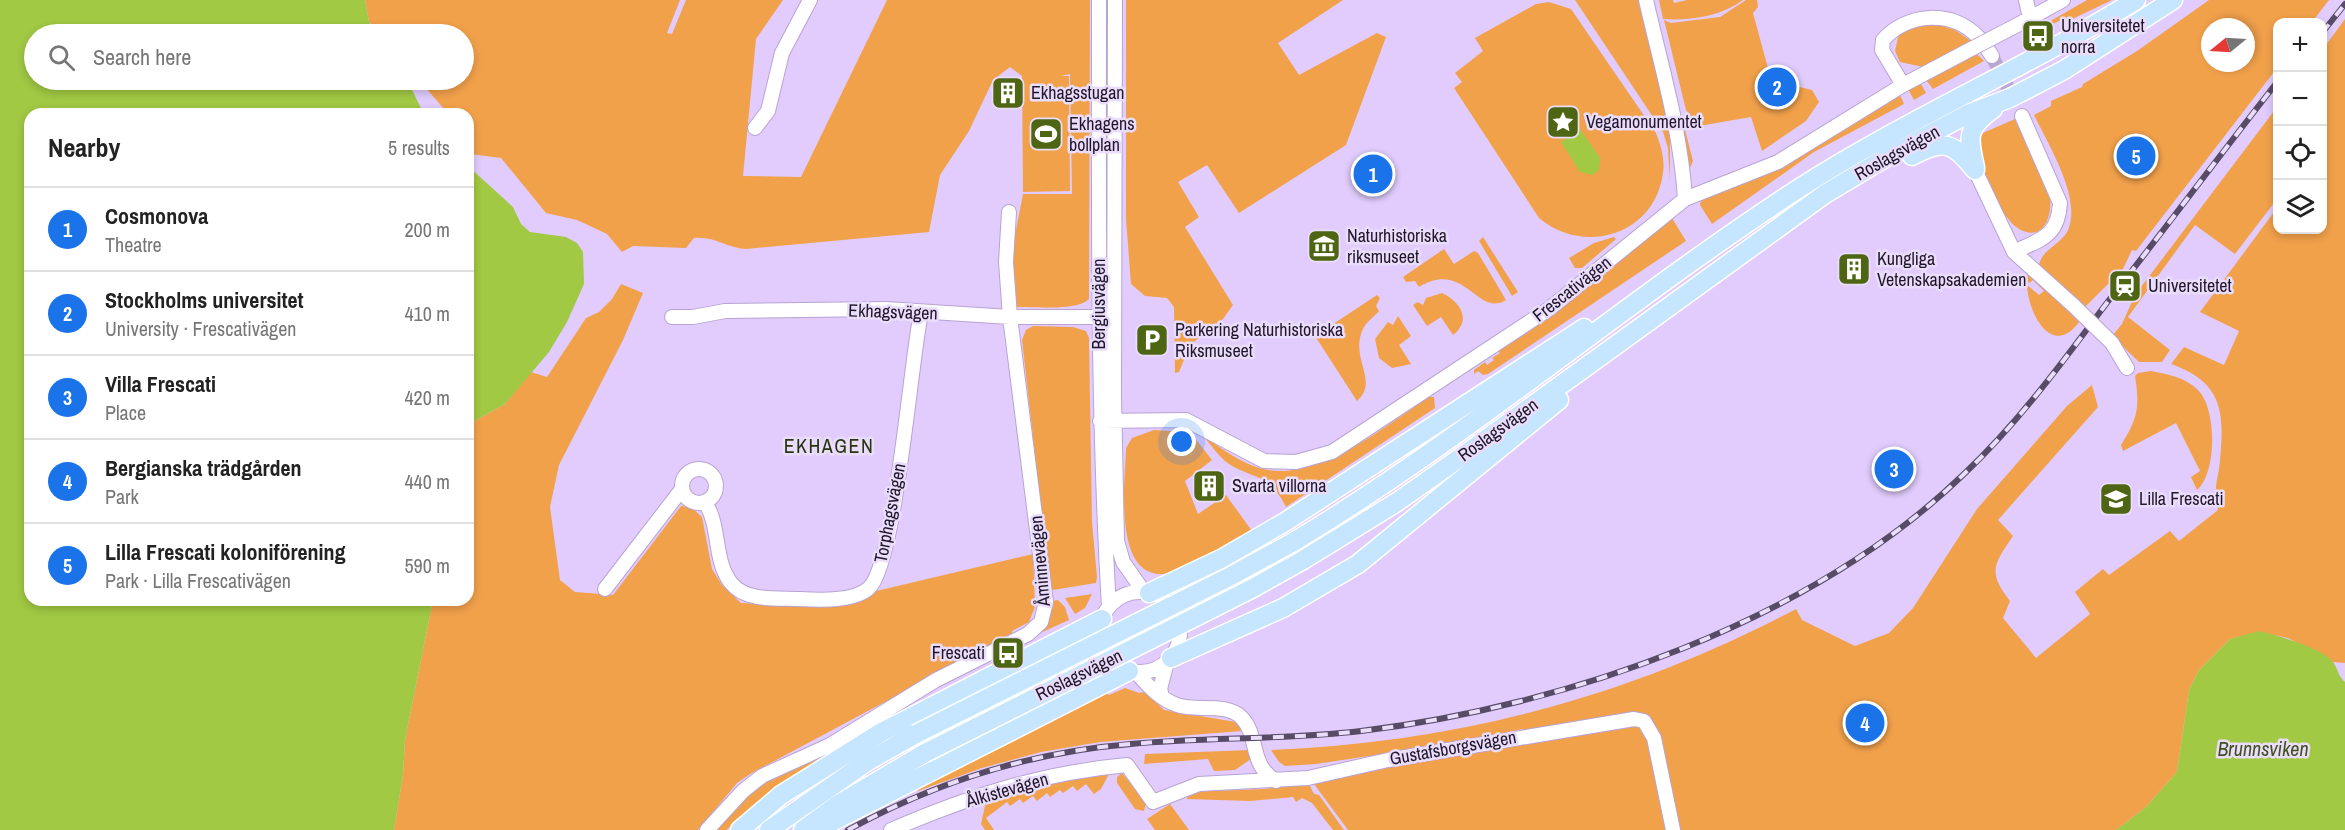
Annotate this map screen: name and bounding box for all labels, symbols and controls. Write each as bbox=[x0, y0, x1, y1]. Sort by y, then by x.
place label: Universitetet norra bbox=[2061, 13, 2145, 59]
bus stop icon: Universitetet norra bbox=[2020, 18, 2056, 54]
north arrow bbox=[2201, 18, 2255, 72]
map controls bbox=[2273, 18, 2327, 234]
button: + bbox=[2273, 18, 2327, 72]
search box bbox=[24, 24, 474, 90]
icon: search bbox=[45, 41, 78, 74]
text: Search here bbox=[93, 42, 191, 72]
pin: 2 bbox=[1758, 64, 1796, 110]
button: − bbox=[2273, 72, 2327, 126]
building icon: Ekhagsstugan bbox=[990, 75, 1026, 111]
place label: Ekhagsstugan bbox=[1031, 80, 1125, 105]
place icon: Vegamonumentet bbox=[1545, 104, 1581, 140]
place label: Vegamonumentet bbox=[1586, 109, 1702, 134]
place label: Ekhagens bollplan bbox=[1069, 111, 1135, 157]
sports icon: Ekhagens bollplan bbox=[1028, 116, 1064, 152]
street label: Roslagsvägen bbox=[1850, 119, 1944, 186]
button: locate bbox=[2273, 126, 2327, 180]
text: Nearby bbox=[48, 130, 120, 165]
text: 5 results bbox=[388, 134, 450, 161]
pin: 5 bbox=[2116, 134, 2156, 178]
pin: 1 bbox=[1354, 152, 1392, 196]
button: layers bbox=[2273, 180, 2327, 234]
text: Cosmonova bbox=[105, 201, 208, 231]
text: 1 bbox=[63, 216, 72, 243]
text: 200 m bbox=[404, 216, 450, 243]
place label: Naturhistoriska riksmuseet bbox=[1347, 223, 1447, 269]
museum icon: Naturhistoriska riksmuseet bbox=[1306, 228, 1342, 264]
text: Theatre bbox=[105, 231, 162, 258]
place label: Kungliga Vetenskapsakademien bbox=[1877, 246, 2026, 292]
street label: Frescativägen bbox=[1527, 250, 1616, 327]
building icon: Kungliga Vetenskapsakademien bbox=[1836, 251, 1872, 287]
street label: Bergiusvägen bbox=[1086, 258, 1111, 350]
station icon: Universitetet bbox=[2107, 268, 2143, 304]
place label: Universitetet bbox=[2148, 273, 2232, 298]
text: Stockholms universitet bbox=[105, 285, 304, 315]
street label: Ekhagsvägen bbox=[848, 297, 938, 326]
text: 2 bbox=[63, 300, 72, 327]
text: 410 m bbox=[404, 300, 450, 327]
text: University · Frescativägen bbox=[105, 315, 296, 342]
place label: Parkering Naturhistoriska Riksmuseet bbox=[1175, 317, 1343, 363]
parking icon: Parkering Naturhistoriska Riksmuseet bbox=[1134, 322, 1170, 358]
text: Villa Frescati bbox=[105, 369, 216, 399]
text: 3 bbox=[63, 384, 72, 411]
text: 420 m bbox=[404, 384, 450, 411]
street label: Roslagsvägen bbox=[1453, 392, 1543, 467]
text: Place bbox=[105, 399, 146, 426]
your location bbox=[1167, 427, 1196, 456]
district label: EKHAGEN bbox=[784, 432, 874, 459]
pin: 3 bbox=[1874, 446, 1914, 492]
text: Bergianska trädgården bbox=[105, 453, 302, 483]
street label: Torphagsvägen bbox=[868, 461, 911, 565]
text: 4 bbox=[63, 468, 72, 495]
text: 440 m bbox=[404, 468, 450, 495]
building icon: Svarta villorna bbox=[1191, 468, 1227, 504]
place label: Svarta villorna bbox=[1232, 473, 1326, 498]
school or university icon: Lilla Frescati bbox=[2098, 481, 2134, 517]
text: Park bbox=[105, 483, 139, 510]
place label: Lilla Frescati bbox=[2139, 486, 2224, 511]
street label: Åminnevägen bbox=[1023, 515, 1056, 609]
text: Lilla Frescati koloniförening bbox=[105, 537, 346, 567]
text: 5 bbox=[63, 552, 72, 579]
text: 590 m bbox=[404, 552, 450, 579]
text: Park · Lilla Frescativägen bbox=[105, 567, 291, 594]
bus stop icon: Frescati bbox=[990, 635, 1026, 671]
place label: Frescati bbox=[932, 640, 985, 665]
street label: Roslagsvägen bbox=[1031, 643, 1126, 706]
pin: 4 bbox=[1846, 700, 1884, 746]
street label: Gustafsborgsvägen bbox=[1388, 724, 1518, 771]
water label: Brunnsviken bbox=[2217, 735, 2309, 762]
street label: Ålkistevägen bbox=[962, 766, 1051, 813]

